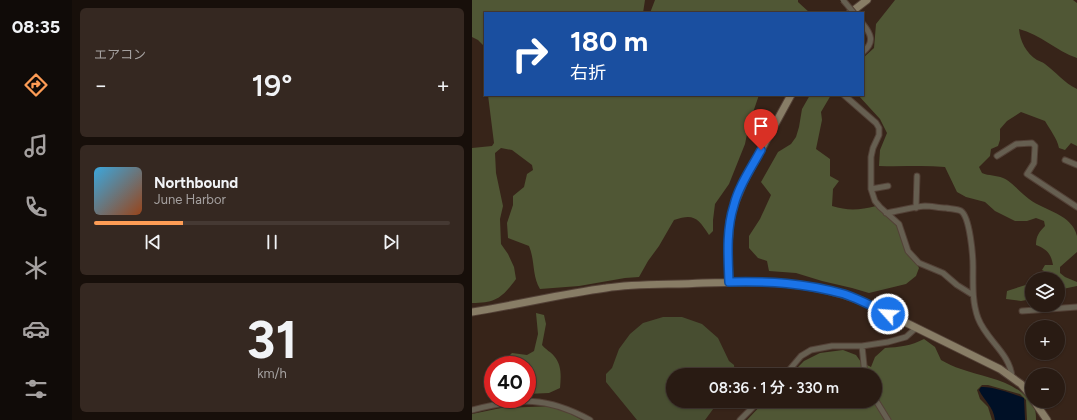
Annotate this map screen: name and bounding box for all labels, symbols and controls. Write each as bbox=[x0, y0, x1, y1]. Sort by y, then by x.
text: 08:35 bbox=[12, 16, 60, 38]
text: 180 m bbox=[570, 24, 648, 58]
icon: right bbox=[504, 28, 556, 80]
text: エアコン bbox=[94, 47, 146, 62]
text: 右折 bbox=[570, 62, 606, 84]
text: 19° bbox=[251, 67, 293, 104]
icon: directions bbox=[22, 71, 50, 99]
text: − bbox=[94, 72, 108, 99]
text: + bbox=[436, 72, 450, 99]
pin bbox=[744, 109, 778, 150]
icon: arrive bbox=[750, 115, 772, 137]
icon: music bbox=[22, 132, 50, 160]
text: Northbound bbox=[154, 174, 238, 192]
text: June Harbor bbox=[154, 192, 226, 207]
icon: phone bbox=[22, 193, 50, 221]
icon: previous bbox=[142, 231, 164, 253]
icon: pause bbox=[261, 231, 283, 253]
icon: next bbox=[380, 231, 402, 253]
icon: climate bbox=[22, 254, 50, 282]
map controls bbox=[1025, 272, 1065, 408]
button: layers bbox=[1025, 272, 1065, 312]
position arrow bbox=[867, 293, 909, 335]
text: 31 bbox=[247, 309, 297, 371]
icon: car bbox=[22, 315, 50, 343]
button: + bbox=[1025, 320, 1065, 360]
speed limit sign: 40 bbox=[484, 356, 536, 408]
text: km/h bbox=[257, 366, 287, 381]
button: − bbox=[1025, 368, 1065, 408]
icon: filters bbox=[22, 375, 50, 403]
text: 08:36 · 1 分 · 330 m bbox=[709, 379, 839, 397]

